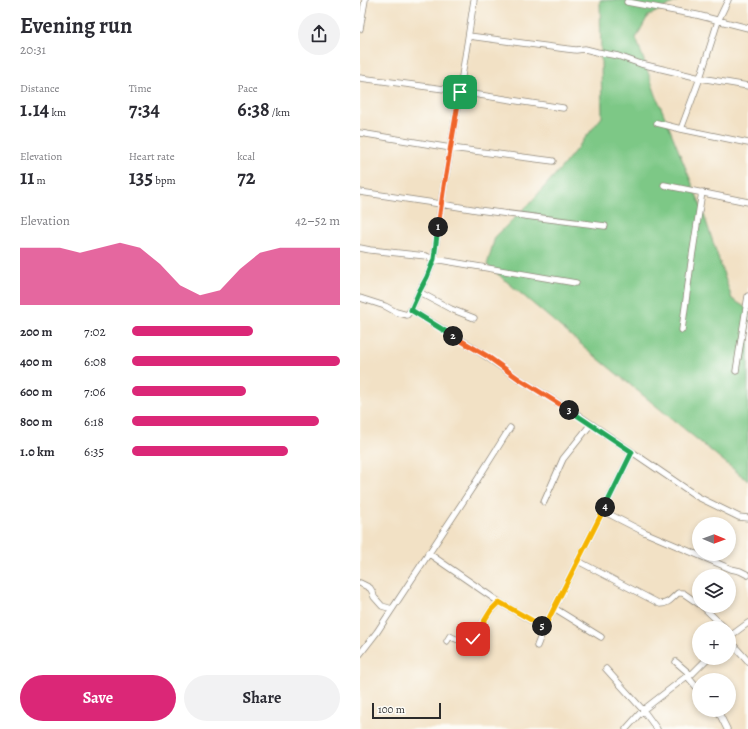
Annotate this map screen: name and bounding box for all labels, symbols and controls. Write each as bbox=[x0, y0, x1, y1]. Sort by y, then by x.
text: Evening run bbox=[20, 11, 132, 41]
button: share bbox=[298, 13, 340, 55]
text: 20:31 bbox=[20, 41, 46, 58]
pin bbox=[443, 75, 477, 109]
text: Distance bbox=[20, 81, 59, 96]
text: Time bbox=[129, 81, 152, 96]
text: Pace bbox=[237, 81, 258, 96]
icon: arrive bbox=[449, 81, 471, 103]
text: 1.14 bbox=[20, 96, 49, 123]
text: 7:34 bbox=[129, 96, 160, 123]
text: 6:38 bbox=[237, 96, 270, 123]
text: km bbox=[49, 105, 66, 120]
text: /km bbox=[270, 105, 290, 120]
text: Elevation bbox=[20, 149, 62, 164]
text: Heart rate bbox=[129, 149, 175, 164]
text: kcal bbox=[237, 149, 255, 164]
text: 11 bbox=[20, 164, 34, 191]
text: 135 bbox=[129, 164, 153, 191]
text: 72 bbox=[237, 164, 256, 191]
text: m bbox=[34, 173, 46, 188]
text: bpm bbox=[153, 173, 176, 188]
text: Elevation bbox=[20, 212, 70, 229]
text: 42–52 m bbox=[295, 212, 340, 229]
pin: 1 bbox=[428, 217, 448, 237]
text: 1 bbox=[436, 219, 440, 234]
text: 200 m bbox=[20, 323, 53, 340]
text: 7:02 bbox=[84, 323, 106, 340]
pin: 2 bbox=[443, 326, 463, 346]
text: 2 bbox=[450, 328, 456, 343]
text: 400 m bbox=[20, 353, 52, 370]
text: 6:08 bbox=[84, 353, 106, 370]
text: 600 m bbox=[20, 383, 52, 400]
text: 7:06 bbox=[84, 383, 106, 400]
pin: 3 bbox=[559, 400, 579, 420]
text: 3 bbox=[567, 402, 571, 417]
text: 800 m bbox=[20, 413, 52, 430]
text: 6:18 bbox=[84, 413, 104, 430]
text: 1.0 km bbox=[20, 443, 55, 460]
text: 6:35 bbox=[84, 443, 104, 460]
pin: 4 bbox=[595, 497, 615, 517]
text: 4 bbox=[602, 499, 608, 514]
north arrow bbox=[692, 517, 736, 561]
map controls bbox=[692, 517, 736, 717]
button: layers bbox=[692, 569, 736, 613]
pin: 5 bbox=[532, 616, 552, 636]
text: 5 bbox=[540, 618, 544, 633]
button: + bbox=[692, 621, 736, 665]
pin bbox=[456, 622, 490, 656]
icon: check bbox=[462, 628, 484, 650]
button: − bbox=[692, 673, 736, 717]
button: Save bbox=[20, 675, 176, 721]
button: Share bbox=[184, 675, 340, 721]
scale bar bbox=[372, 701, 441, 720]
text: 100 m bbox=[378, 702, 405, 717]

